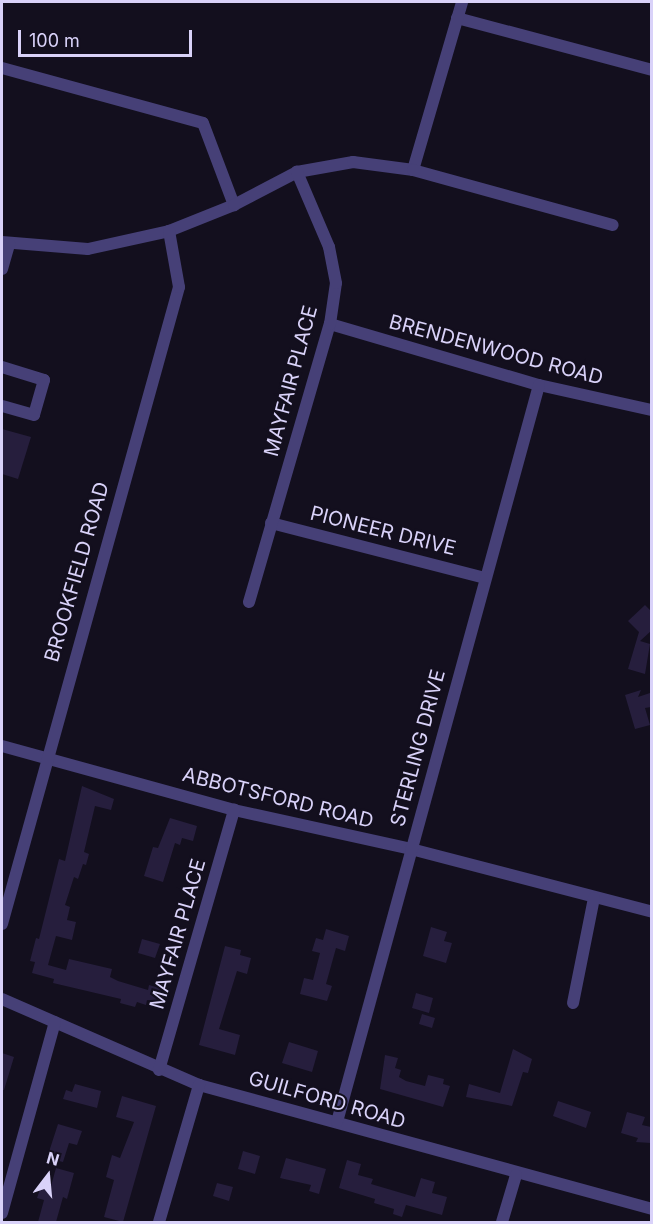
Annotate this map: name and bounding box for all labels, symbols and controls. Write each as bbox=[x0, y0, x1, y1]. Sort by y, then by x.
scale bar bbox=[21, 18, 195, 56]
text: 100 m bbox=[29, 30, 80, 51]
street label: MAYFAIR PLACE bbox=[259, 303, 323, 459]
street label: BRENDENWOOD ROAD bbox=[386, 310, 606, 390]
street label: BROOKFIELD ROAD bbox=[40, 479, 114, 665]
street label: PIONEER DRIVE bbox=[308, 501, 458, 561]
street label: STERLING DRIVE bbox=[386, 667, 450, 829]
street label: ABBOTSFORD ROAD bbox=[180, 763, 376, 833]
street label: MAYFAIR PLACE bbox=[145, 856, 211, 1012]
street label: GUILFORD ROAD bbox=[246, 1066, 408, 1134]
north arrow bbox=[18, 1146, 78, 1206]
text: N bbox=[44, 1147, 62, 1170]

